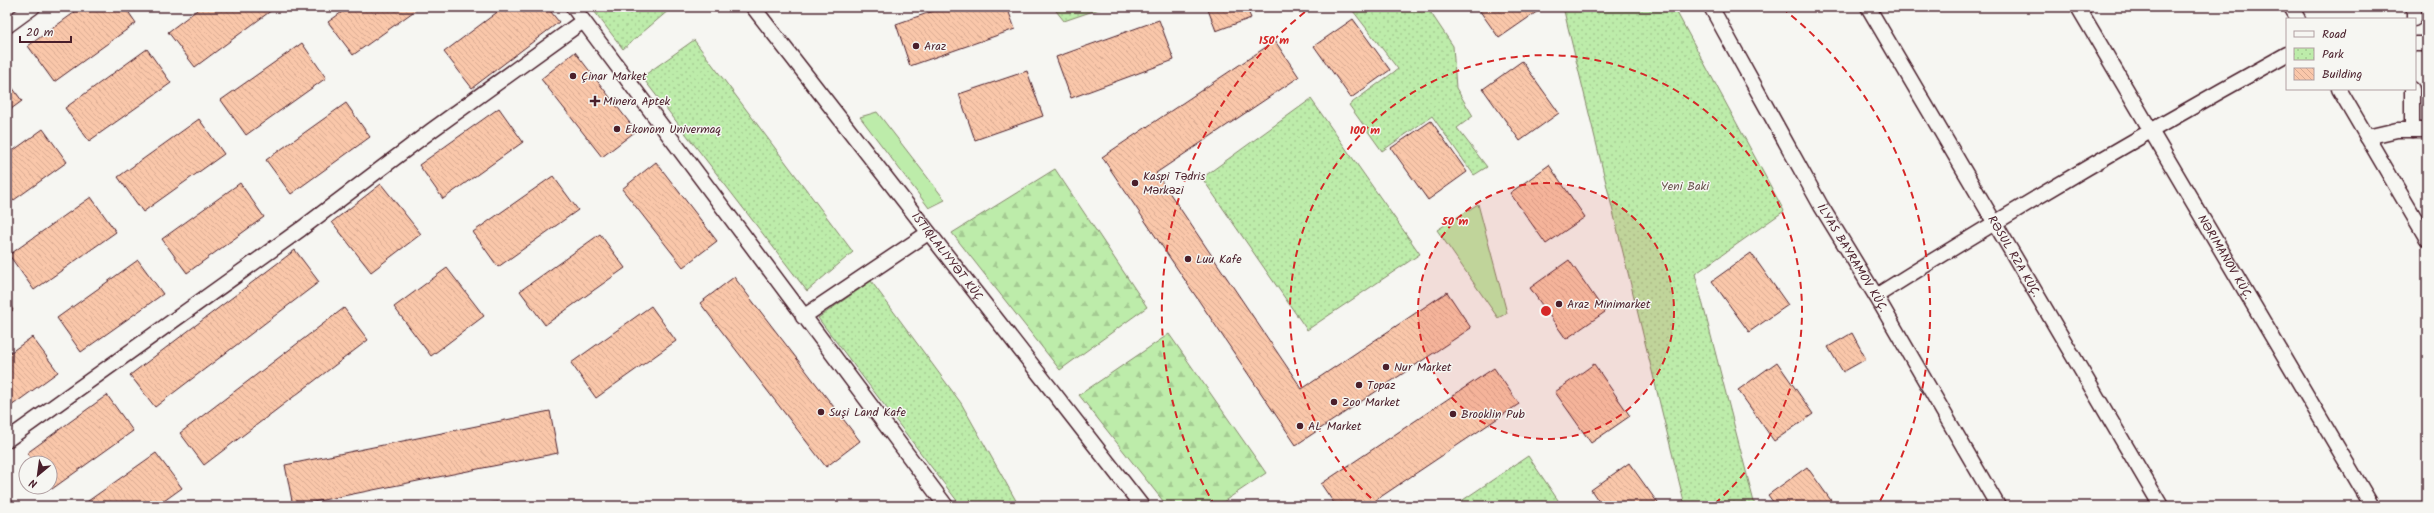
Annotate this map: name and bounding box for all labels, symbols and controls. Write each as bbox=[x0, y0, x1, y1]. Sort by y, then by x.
scale bar bbox=[20, 18, 71, 44]
legend bbox=[2286, 18, 2416, 90]
text: 20 m bbox=[26, 23, 54, 42]
text: Road bbox=[2322, 25, 2347, 44]
text: 150 m bbox=[1259, 31, 1289, 50]
place label: Araz bbox=[924, 37, 946, 56]
marker: Araz bbox=[911, 41, 921, 51]
text: Park bbox=[2322, 45, 2344, 64]
text: Building bbox=[2322, 65, 2362, 84]
place label: Çinar Market bbox=[581, 67, 647, 86]
marker: Çinar Market bbox=[568, 71, 578, 81]
place label: Minera Aptek bbox=[603, 92, 671, 111]
marker: Minera Aptek bbox=[590, 96, 600, 106]
place label: Ekonom Univermaq bbox=[625, 120, 721, 139]
text: 100 m bbox=[1350, 121, 1380, 140]
marker: Ekonom Univermaq bbox=[612, 124, 622, 134]
place label: Kaspi Tədris Mərkəzi bbox=[1143, 167, 1205, 200]
park label: Yeni Baki bbox=[1661, 177, 1710, 196]
marker: Kaspi Tədris Mərkəzi bbox=[1130, 178, 1140, 188]
street label: İLYAS BAYRAMOV KÜÇ. bbox=[1812, 200, 1893, 316]
street label: İSTIQLALIYYƏT KÜÇ bbox=[907, 208, 988, 305]
street label: NƏRIMANOV KÜÇ. bbox=[2193, 211, 2258, 303]
text: 50 m bbox=[1441, 212, 1469, 231]
street label: RƏSUL RZA KÜÇ. bbox=[1983, 212, 2046, 301]
place label: Luu Kafe bbox=[1196, 250, 1242, 269]
marker: Luu Kafe bbox=[1183, 254, 1193, 264]
place label: Araz Minimarket bbox=[1567, 295, 1651, 314]
marker: Araz Minimarket bbox=[1554, 299, 1564, 309]
centre of rings bbox=[1539, 304, 1553, 318]
place label: Nur Market bbox=[1394, 358, 1452, 377]
marker: Nur Market bbox=[1381, 362, 1391, 372]
place label: Topaz bbox=[1367, 376, 1396, 395]
marker: Topaz bbox=[1354, 380, 1364, 390]
place label: Zoo Market bbox=[1342, 393, 1400, 412]
marker: Zoo Market bbox=[1329, 397, 1339, 407]
place label: Suşi Land Kafe bbox=[829, 403, 907, 422]
place label: Brooklin Pub bbox=[1461, 405, 1525, 424]
marker: Suşi Land Kafe bbox=[816, 407, 826, 417]
marker: Brooklin Pub bbox=[1448, 409, 1458, 419]
place label: AL Market bbox=[1308, 417, 1362, 436]
marker: AL Market bbox=[1295, 421, 1305, 431]
north arrow bbox=[18, 455, 58, 495]
text: N bbox=[26, 473, 41, 492]

